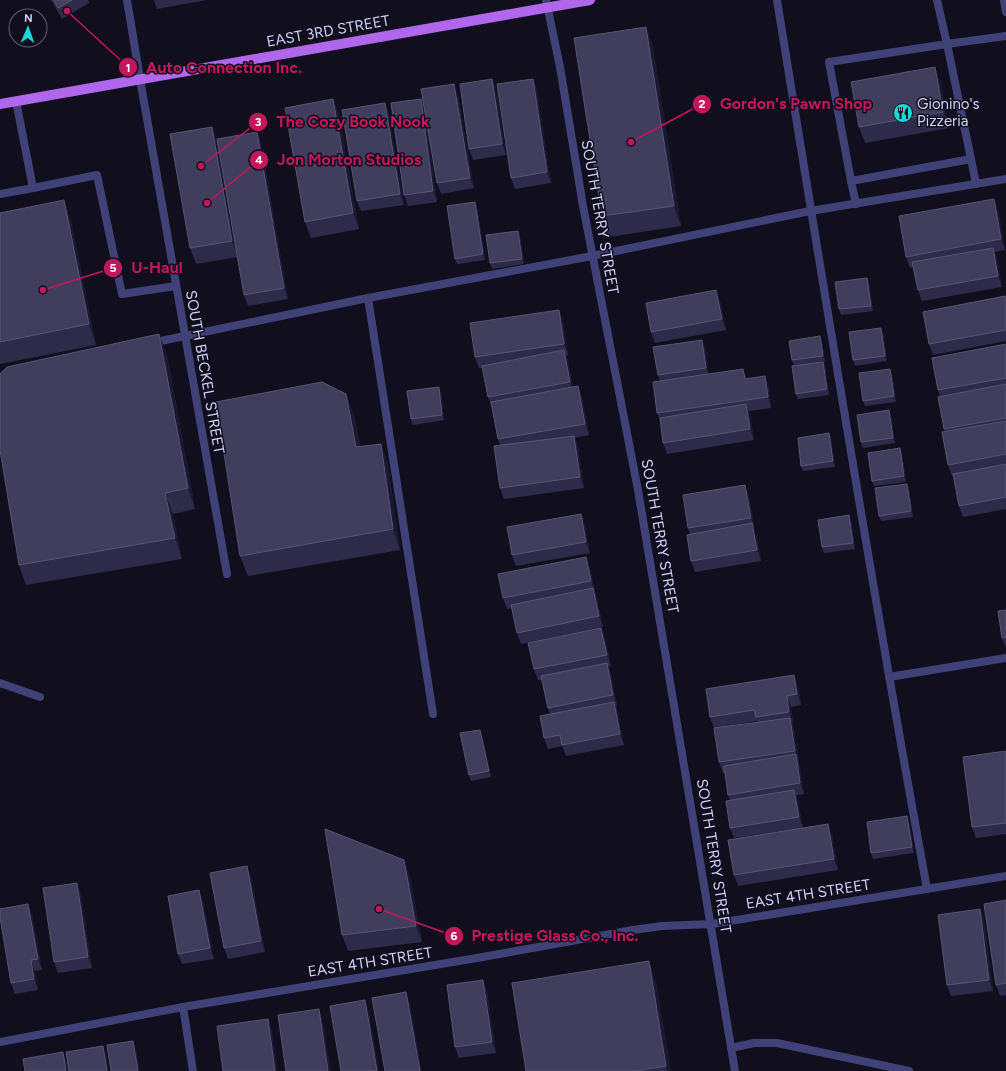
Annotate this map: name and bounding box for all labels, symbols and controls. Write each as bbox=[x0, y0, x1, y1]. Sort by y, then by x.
north arrow bbox=[8, 8, 48, 48]
street label: EAST 3RD STREET bbox=[265, 11, 392, 51]
text: N bbox=[24, 12, 33, 25]
callout: Auto Connection Inc. bbox=[118, 53, 310, 81]
text: Auto Connection Inc. bbox=[146, 58, 302, 77]
text: 1 bbox=[125, 61, 131, 75]
callout: Gordon's Pawn Shop bbox=[692, 90, 881, 118]
text: Gordon's Pawn Shop bbox=[720, 94, 872, 113]
place label: Gionino's Pizzeria bbox=[917, 95, 980, 130]
text: 2 bbox=[699, 97, 706, 111]
restaurant icon: Gionino's Pizzeria bbox=[892, 102, 914, 124]
callout: The Cozy Book Nook bbox=[248, 108, 437, 136]
text: The Cozy Book Nook bbox=[276, 112, 430, 131]
text: 3 bbox=[255, 115, 262, 129]
street label: SOUTH TERRY STREET bbox=[578, 139, 623, 296]
callout: Jon Morton Studios bbox=[249, 146, 429, 174]
text: Jon Morton Studios bbox=[277, 150, 422, 169]
text: 4 bbox=[255, 153, 263, 167]
callout: U-Haul bbox=[103, 254, 191, 282]
text: U-Haul bbox=[131, 258, 183, 277]
text: 5 bbox=[110, 261, 117, 275]
street label: SOUTH BECKEL STREET bbox=[182, 289, 228, 456]
street label: SOUTH TERRY STREET bbox=[638, 458, 683, 615]
street label: SOUTH TERRY STREET bbox=[693, 777, 735, 935]
street label: EAST 4TH STREET bbox=[745, 875, 872, 913]
callout: Prestige Glass Co., Inc. bbox=[444, 922, 647, 950]
text: Prestige Glass Co., Inc. bbox=[471, 926, 639, 945]
text: 6 bbox=[451, 929, 458, 943]
street label: EAST 4TH STREET bbox=[307, 943, 434, 981]

